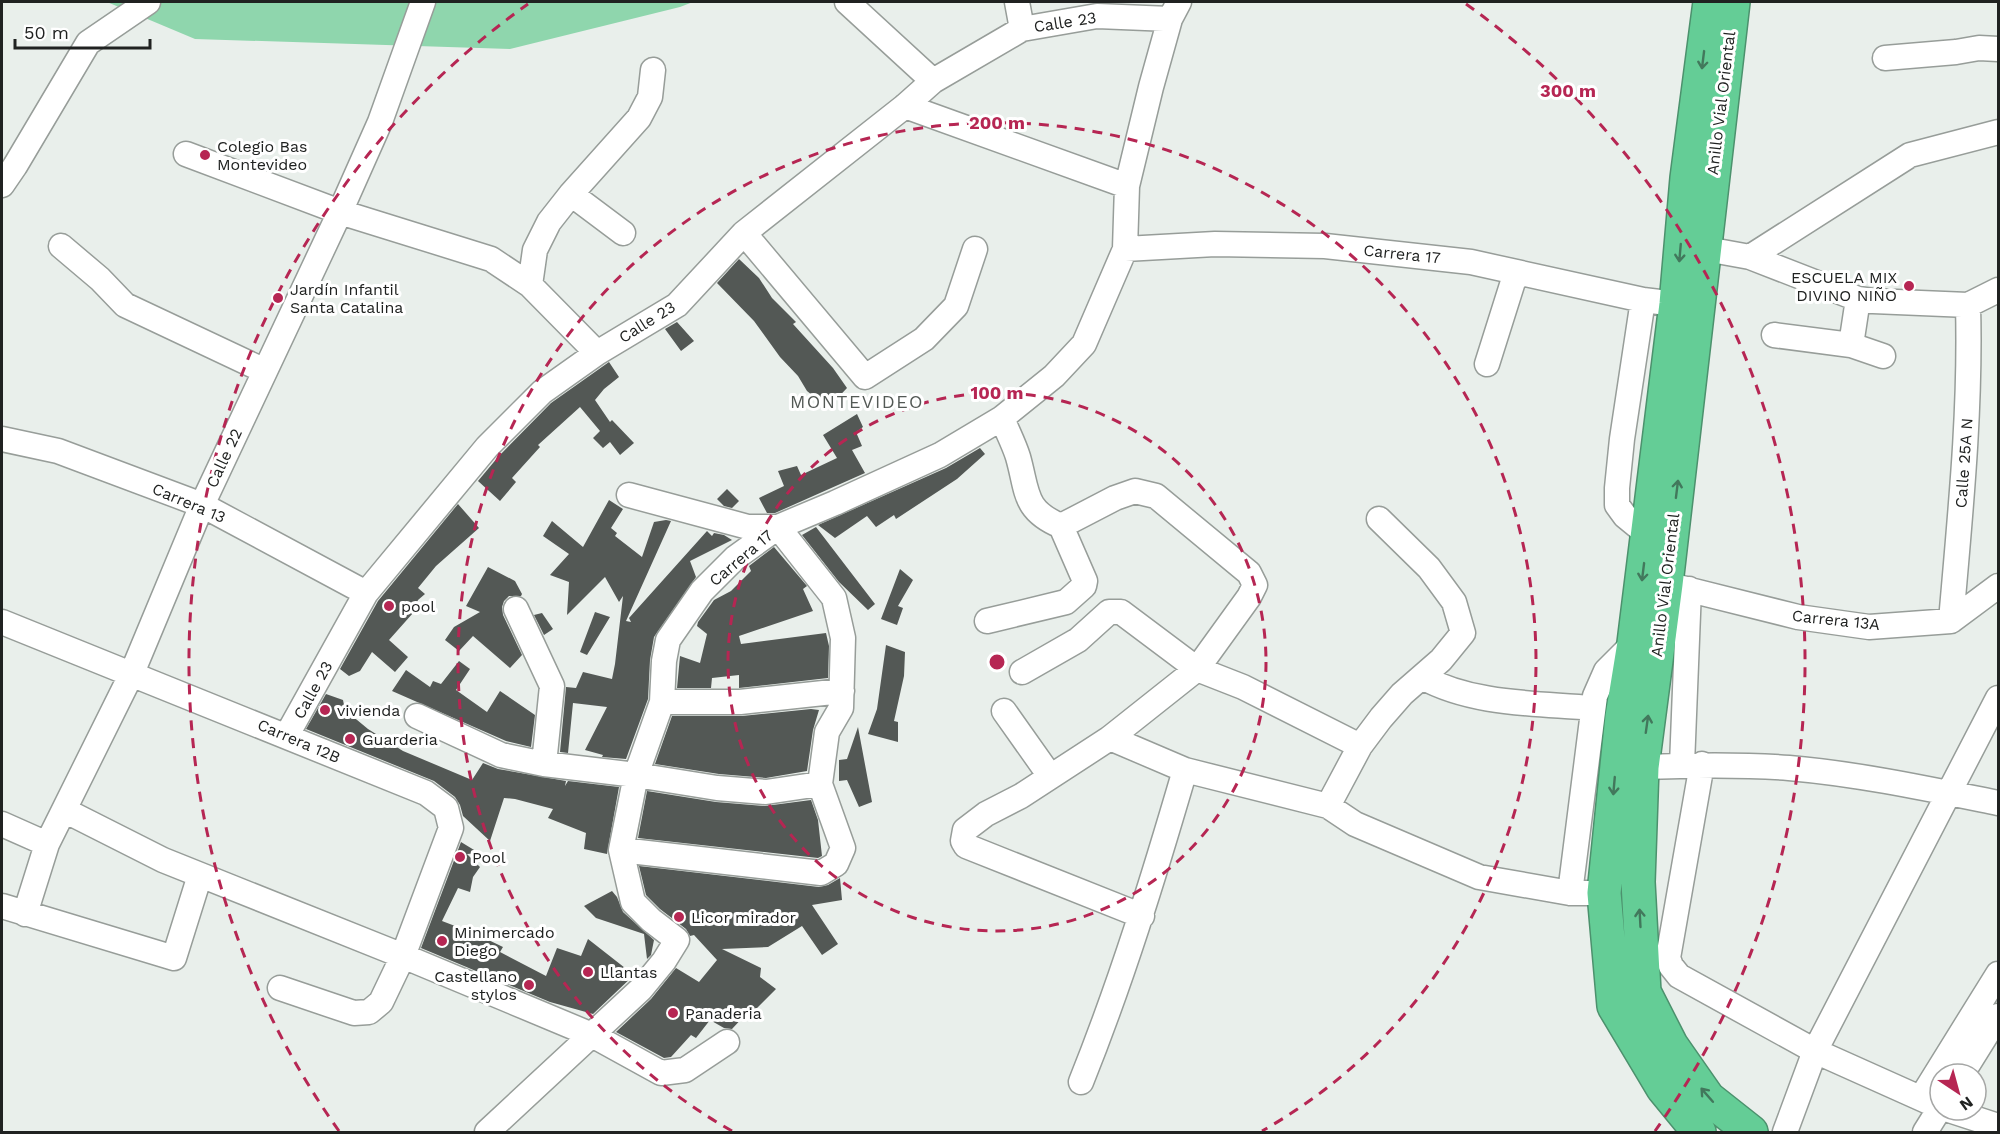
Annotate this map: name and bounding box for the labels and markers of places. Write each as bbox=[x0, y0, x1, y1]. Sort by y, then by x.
place label: Colegio Bas Montevideo bbox=[217, 137, 307, 174]
marker: Colegio Bas Montevideo bbox=[198, 148, 212, 162]
place label: ESCUELA MIX DIVINO NIÑO bbox=[1791, 268, 1897, 305]
marker: ESCUELA MIX DIVINO NIÑO bbox=[1902, 279, 1916, 293]
place label: Jardín Infantil Santa Catalina bbox=[290, 280, 403, 317]
marker: Jardín Infantil Santa Catalina bbox=[271, 291, 285, 305]
place label: pool bbox=[401, 597, 435, 616]
marker: pool bbox=[382, 599, 396, 613]
centre of rings bbox=[987, 652, 1007, 672]
place label: vivienda bbox=[337, 701, 400, 720]
marker: vivienda bbox=[318, 703, 332, 717]
place label: Guarderia bbox=[362, 730, 438, 749]
marker: Guarderia bbox=[343, 732, 357, 746]
place label: Pool bbox=[472, 848, 506, 867]
marker: Pool bbox=[453, 850, 467, 864]
place label: Licor mirador bbox=[691, 908, 796, 927]
marker: Licor mirador bbox=[672, 910, 686, 924]
place label: Minimercado Diego bbox=[454, 923, 554, 960]
marker: Minimercado Diego bbox=[435, 934, 449, 948]
place label: Llantas bbox=[600, 963, 658, 982]
marker: Llantas bbox=[581, 965, 595, 979]
place label: Castellano stylos bbox=[434, 967, 517, 1004]
marker: Castellano stylos bbox=[522, 978, 536, 992]
place label: Panaderia bbox=[685, 1004, 762, 1023]
marker: Panaderia bbox=[666, 1006, 680, 1020]

